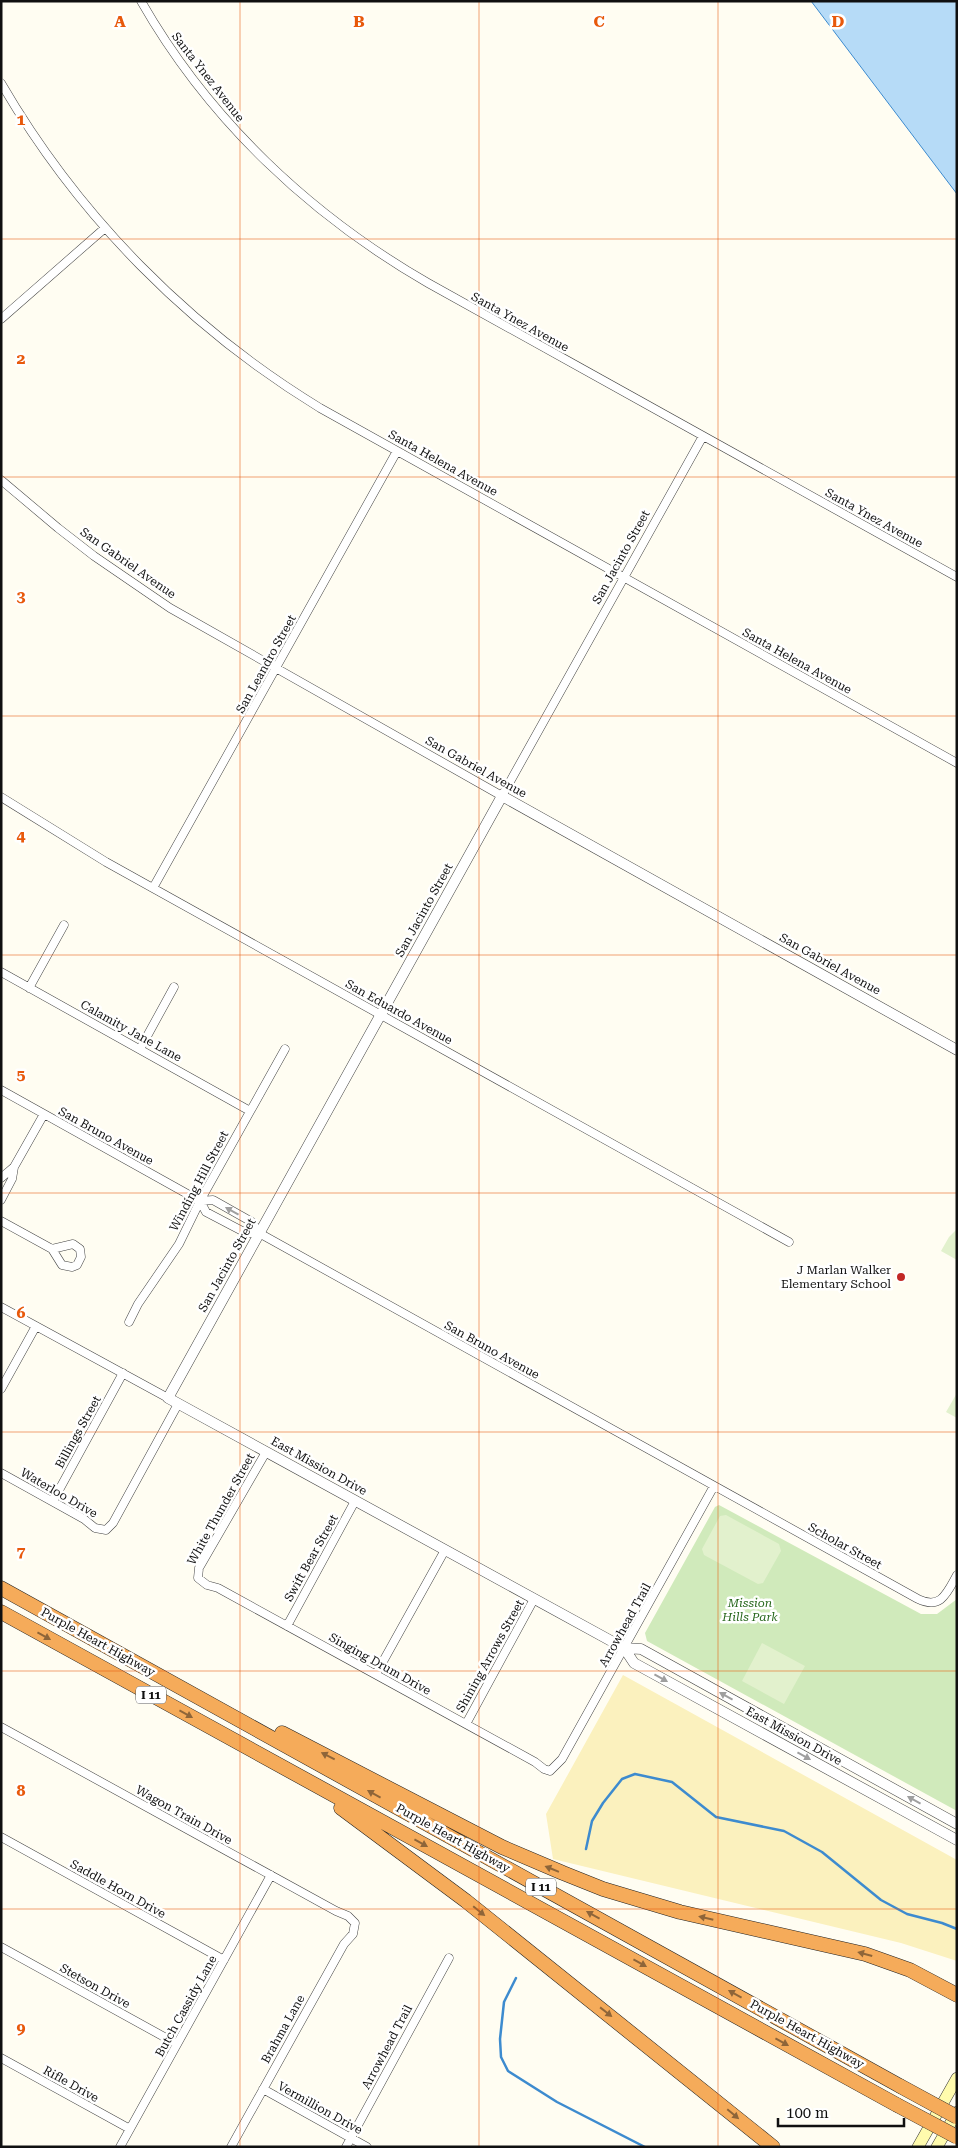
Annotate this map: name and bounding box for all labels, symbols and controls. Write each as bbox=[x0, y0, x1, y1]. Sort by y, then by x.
text: A bbox=[114, 12, 126, 31]
text: B bbox=[353, 12, 365, 31]
text: C bbox=[593, 12, 605, 31]
text: D bbox=[832, 12, 845, 31]
street label: Santa Ynez Avenue bbox=[169, 30, 247, 125]
text: 1 bbox=[17, 110, 26, 129]
street label: Santa Ynez Avenue bbox=[469, 289, 572, 355]
text: 2 bbox=[17, 349, 26, 368]
street label: Santa Helena Avenue bbox=[386, 427, 500, 499]
street label: Santa Ynez Avenue bbox=[823, 485, 926, 551]
street label: San Jacinto Street bbox=[589, 507, 653, 606]
street label: San Gabriel Avenue bbox=[77, 525, 179, 602]
text: 3 bbox=[17, 587, 26, 606]
street label: San Leandro Street bbox=[233, 612, 299, 716]
street label: Santa Helena Avenue bbox=[740, 625, 854, 697]
street label: San Gabriel Avenue bbox=[423, 733, 529, 801]
text: 4 bbox=[17, 826, 26, 845]
street label: San Jacinto Street bbox=[392, 860, 456, 959]
street label: San Gabriel Avenue bbox=[777, 930, 883, 998]
street label: San Eduardo Avenue bbox=[343, 977, 455, 1047]
street label: Calamity Jane Lane bbox=[78, 997, 184, 1065]
text: 5 bbox=[17, 1065, 26, 1084]
street label: San Bruno Avenue bbox=[56, 1104, 156, 1168]
street label: Winding Hill Street bbox=[167, 1128, 232, 1234]
one-way arrow bbox=[226, 1206, 239, 1215]
street label: San Jacinto Street bbox=[195, 1215, 259, 1314]
place label: J Marlan Walker Elementary School bbox=[781, 1263, 891, 1291]
marker: J Marlan Walker Elementary School bbox=[895, 1271, 907, 1283]
text: 6 bbox=[17, 1303, 26, 1322]
street label: San Bruno Avenue bbox=[442, 1318, 542, 1382]
street label: Billings Street bbox=[52, 1393, 104, 1471]
street label: East Mission Drive bbox=[269, 1434, 370, 1498]
street label: White Thunder Street bbox=[184, 1450, 258, 1567]
street label: Waterloo Drive bbox=[18, 1465, 100, 1521]
street label: Swift Bear Street bbox=[281, 1512, 341, 1604]
street label: Scholar Street bbox=[806, 1520, 885, 1572]
text: 7 bbox=[17, 1542, 26, 1561]
street label: Arrowhead Trail bbox=[596, 1581, 654, 1669]
park label: Mission Hills Park bbox=[721, 1596, 778, 1624]
street label: Shining Arrows Street bbox=[453, 1597, 527, 1715]
street label: Purple Heart Highway bbox=[38, 1605, 158, 1680]
street label: Singing Drum Drive bbox=[327, 1630, 434, 1698]
one-way arrow bbox=[37, 1632, 51, 1640]
one-way arrow bbox=[654, 1674, 668, 1682]
road number: I 11 bbox=[136, 1686, 166, 1704]
one-way arrow bbox=[719, 1692, 734, 1700]
street label: East Mission Drive bbox=[744, 1704, 845, 1768]
one-way arrow bbox=[179, 1710, 194, 1718]
one-way arrow bbox=[321, 1752, 336, 1760]
one-way arrow bbox=[796, 1752, 811, 1760]
text: 8 bbox=[17, 1781, 26, 1800]
street label: Wagon Train Drive bbox=[133, 1783, 235, 1847]
one-way arrow bbox=[367, 1790, 381, 1798]
one-way arrow bbox=[907, 1796, 922, 1804]
street label: Purple Heart Highway bbox=[393, 1801, 513, 1876]
one-way arrow bbox=[413, 1839, 428, 1847]
street label: Saddle Horn Drive bbox=[68, 1857, 169, 1921]
one-way arrow bbox=[545, 1864, 559, 1872]
road number: I 11 bbox=[526, 1878, 556, 1895]
one-way arrow bbox=[472, 1906, 485, 1917]
one-way arrow bbox=[586, 1911, 599, 1920]
one-way arrow bbox=[699, 1914, 714, 1922]
one-way arrow bbox=[857, 1950, 872, 1958]
street label: Butch Cassidy Lane bbox=[152, 1953, 220, 2059]
one-way arrow bbox=[632, 1959, 647, 1967]
street label: Stetson Drive bbox=[58, 1961, 133, 2011]
one-way arrow bbox=[727, 1990, 742, 1998]
street label: Brahma Lane bbox=[258, 1992, 308, 2066]
street label: Purple Heart Highway bbox=[747, 1997, 867, 2072]
street label: Arrowhead Trail bbox=[359, 2002, 415, 2091]
one-way arrow bbox=[599, 2007, 612, 2018]
text: 9 bbox=[17, 2019, 26, 2038]
one-way arrow bbox=[775, 2037, 789, 2046]
street label: Rifle Drive bbox=[41, 2063, 101, 2105]
street label: Vermillion Drive bbox=[275, 2079, 365, 2137]
scale bar bbox=[778, 2096, 904, 2128]
text: 100 m bbox=[786, 2104, 829, 2122]
one-way arrow bbox=[726, 2108, 739, 2119]

